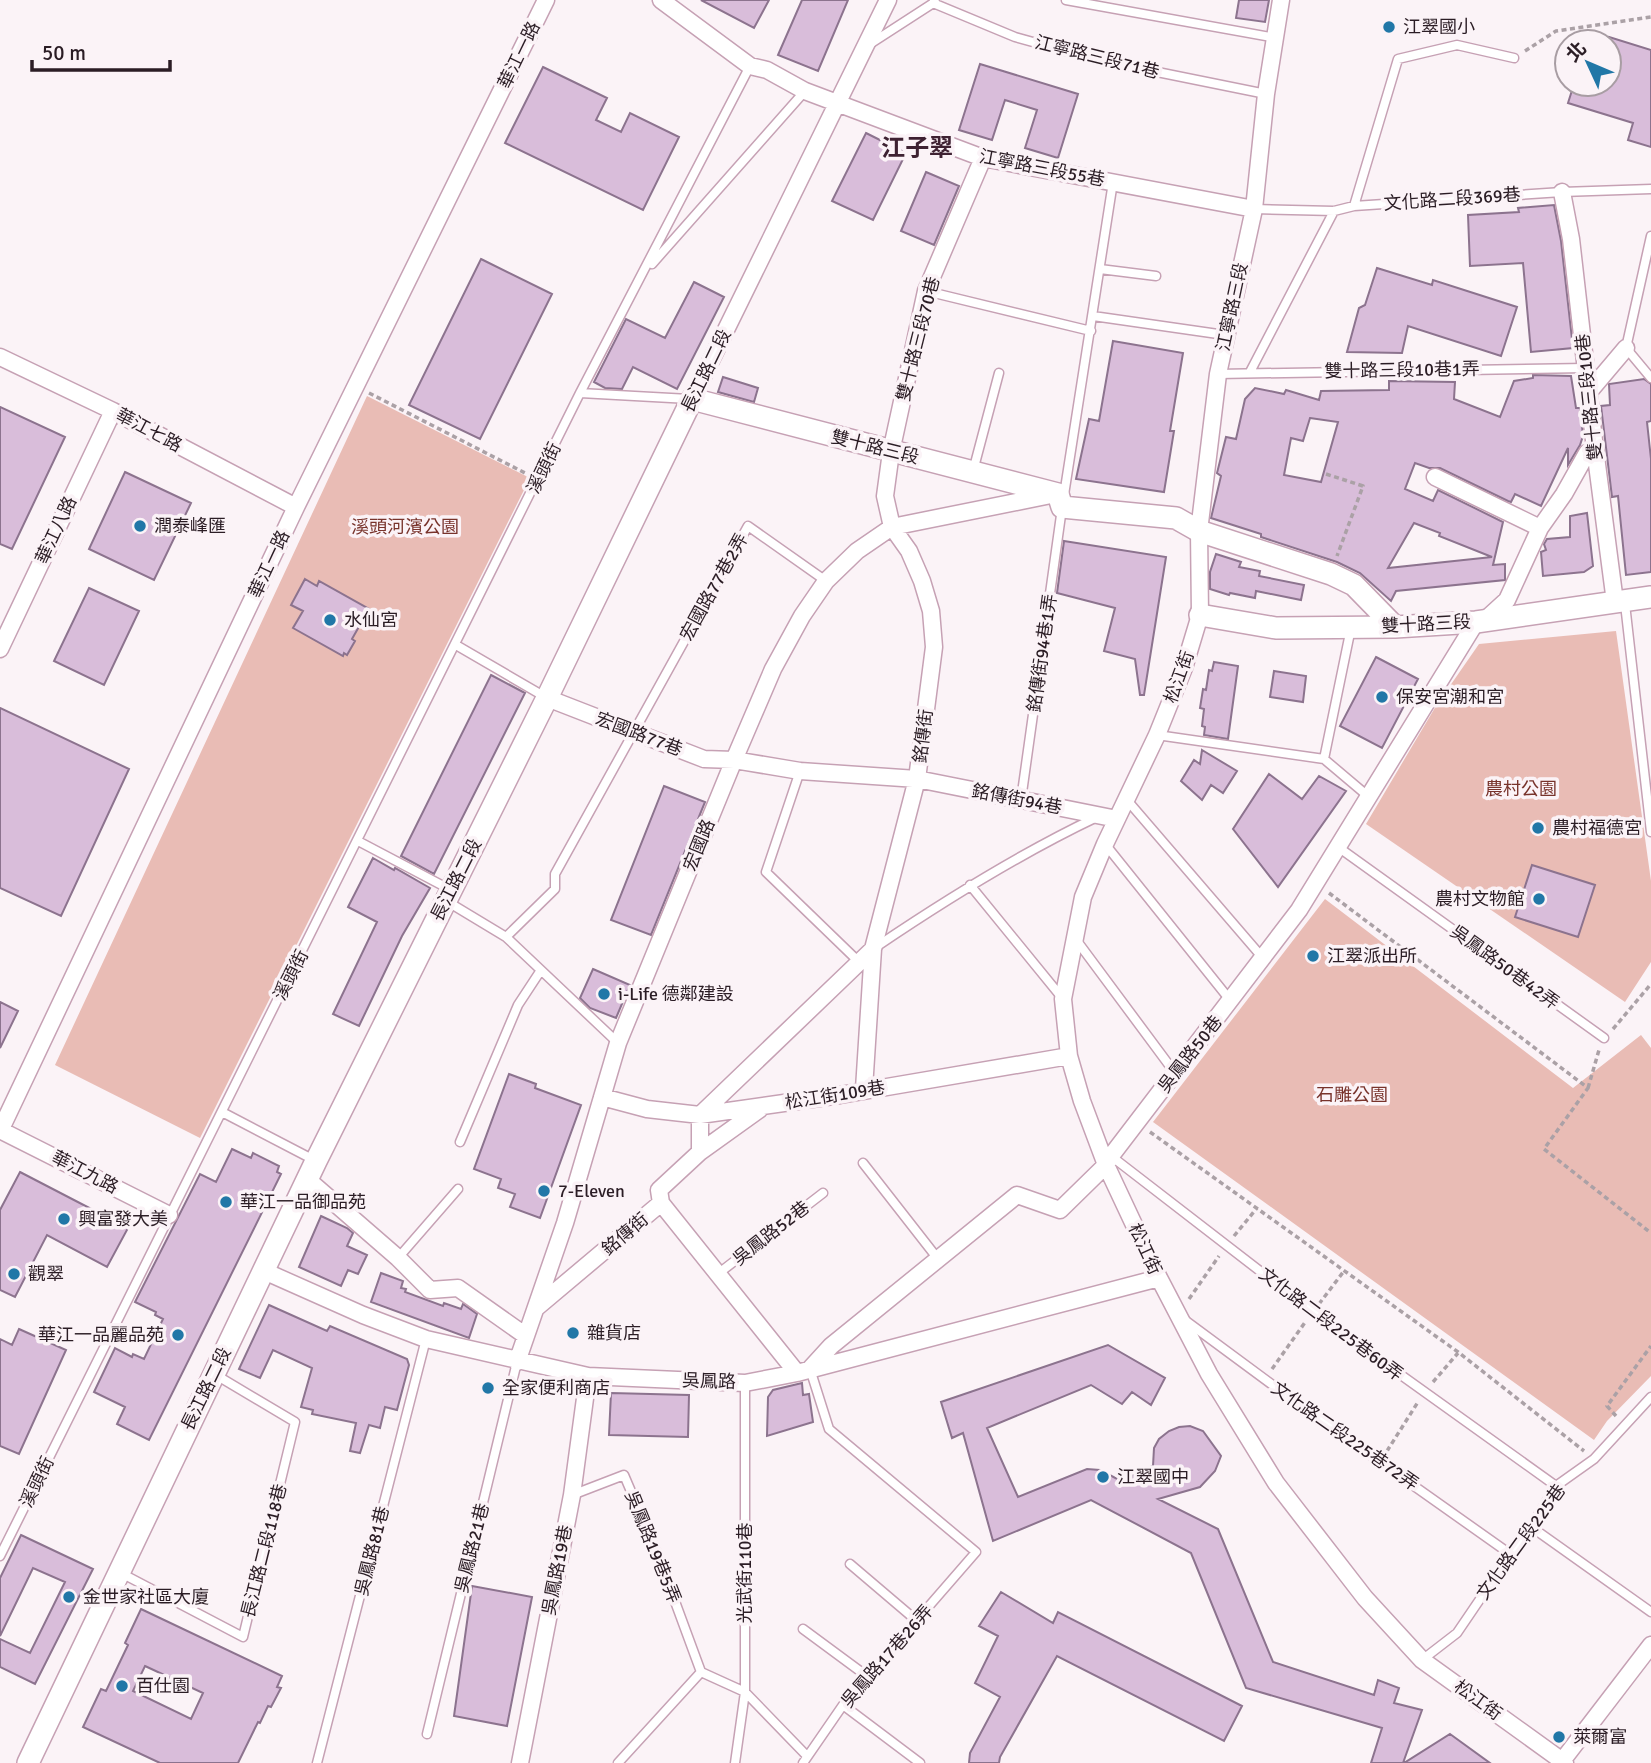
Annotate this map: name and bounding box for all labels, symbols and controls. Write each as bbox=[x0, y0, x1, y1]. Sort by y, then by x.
place label: 江翠國小 bbox=[1403, 16, 1475, 38]
street label: 華江一路 bbox=[493, 18, 545, 92]
marker: 江翠國小 bbox=[1381, 19, 1397, 35]
scale bar bbox=[32, 28, 170, 72]
north arrow bbox=[1553, 28, 1623, 98]
street label: 江寧路三段71巷 bbox=[1033, 31, 1161, 83]
text: 北 bbox=[1561, 37, 1592, 67]
text: 50 m bbox=[42, 40, 86, 66]
district label: 江子翠 bbox=[881, 133, 953, 163]
street label: 江寧路三段55巷 bbox=[977, 145, 1107, 191]
street label: 文化路二段369巷 bbox=[1383, 183, 1521, 215]
street label: 江寧路三段 bbox=[1212, 261, 1252, 353]
street label: 雙十路三段70巷 bbox=[892, 275, 944, 403]
street label: 長江路二段 bbox=[676, 326, 736, 416]
street label: 雙十路三段10巷 bbox=[1571, 332, 1607, 462]
street label: 雙十路三段10巷1弄 bbox=[1324, 358, 1480, 382]
street label: 華江七路 bbox=[112, 403, 186, 457]
street label: 雙十路三段 bbox=[829, 425, 921, 469]
street label: 溪頭街 bbox=[522, 439, 566, 497]
street label: 華江八路 bbox=[31, 493, 81, 567]
place label: 潤泰峰匯 bbox=[154, 515, 226, 537]
park label: 溪頭河濱公園 bbox=[351, 516, 459, 538]
marker: 潤泰峰匯 bbox=[132, 518, 148, 534]
street label: 華江一路 bbox=[244, 527, 294, 601]
street label: 宏國路77巷2弄 bbox=[675, 530, 753, 644]
street label: 銘傳街94巷1弄 bbox=[1023, 592, 1061, 714]
place label: 水仙宮 bbox=[344, 609, 398, 631]
street label: 雙十路三段 bbox=[1380, 611, 1472, 637]
marker: 水仙宮 bbox=[322, 612, 338, 628]
street label: 松江街 bbox=[1159, 648, 1199, 706]
place label: 保安宮潮和宮 bbox=[1396, 686, 1504, 708]
marker: 保安宮潮和宮 bbox=[1374, 689, 1390, 705]
street label: 宏國路77巷 bbox=[592, 707, 686, 761]
street label: 銘傳街 bbox=[909, 708, 937, 764]
park label: 農村公園 bbox=[1485, 778, 1557, 800]
street label: 銘傳街94巷 bbox=[970, 779, 1064, 819]
street label: 宏國路 bbox=[679, 816, 719, 874]
place label: 農村福德宮 bbox=[1552, 817, 1642, 839]
marker: 農村福德宮 bbox=[1530, 820, 1546, 836]
street label: 長江路二段 bbox=[426, 835, 486, 925]
place label: 農村文物館 bbox=[1435, 888, 1525, 910]
marker: 農村文物館 bbox=[1531, 891, 1547, 907]
street label: 吳鳳路50巷42弄 bbox=[1446, 920, 1564, 1014]
place label: 江翠派出所 bbox=[1327, 945, 1417, 967]
street label: 溪頭街 bbox=[269, 946, 313, 1004]
marker: 江翠派出所 bbox=[1305, 948, 1321, 964]
place label: i-Life 德鄰建設 bbox=[618, 983, 734, 1005]
marker: i-Life 德鄰建設 bbox=[596, 986, 612, 1002]
street label: 吳鳳路50巷 bbox=[1153, 1011, 1227, 1097]
street label: 松江街109巷 bbox=[783, 1076, 887, 1114]
park label: 石雕公園 bbox=[1316, 1084, 1388, 1106]
street label: 華江九路 bbox=[48, 1146, 122, 1198]
place label: 7-Eleven bbox=[558, 1180, 625, 1202]
marker: 7-Eleven bbox=[536, 1183, 552, 1199]
place label: 華江一品御品苑 bbox=[240, 1191, 366, 1213]
marker: 華江一品御品苑 bbox=[218, 1194, 234, 1210]
street label: 吳鳳路52巷 bbox=[728, 1196, 814, 1270]
place label: 興富發大美 bbox=[78, 1208, 168, 1230]
street label: 銘傳街 bbox=[597, 1208, 653, 1260]
marker: 興富發大美 bbox=[56, 1211, 72, 1227]
street label: 松江街 bbox=[1124, 1220, 1166, 1278]
place label: 觀翠 bbox=[28, 1263, 64, 1285]
street label: 文化路二段225巷60弄 bbox=[1255, 1263, 1407, 1385]
marker: 觀翠 bbox=[6, 1266, 22, 1282]
place label: 雜貨店 bbox=[587, 1322, 641, 1344]
place label: 華江一品麗品苑 bbox=[38, 1324, 164, 1346]
marker: 雜貨店 bbox=[565, 1325, 581, 1341]
marker: 華江一品麗品苑 bbox=[170, 1327, 186, 1343]
street label: 長江路二段 bbox=[176, 1344, 236, 1434]
street label: 吳鳳路 bbox=[682, 1369, 736, 1393]
place label: 全家便利商店 bbox=[502, 1377, 610, 1399]
street label: 文化路二段225巷72弄 bbox=[1267, 1377, 1423, 1495]
marker: 全家便利商店 bbox=[480, 1380, 496, 1396]
street label: 溪頭街 bbox=[15, 1453, 59, 1511]
place label: 江翠國中 bbox=[1117, 1466, 1189, 1488]
marker: 江翠國中 bbox=[1095, 1469, 1111, 1485]
street label: 文化路二段225巷 bbox=[1472, 1480, 1570, 1604]
street label: 長江路二段118巷 bbox=[237, 1482, 291, 1620]
street label: 吳鳳路19巷5弄 bbox=[620, 1488, 686, 1606]
street label: 吳鳳路21巷 bbox=[450, 1501, 494, 1595]
street label: 吳鳳路81巷 bbox=[350, 1504, 394, 1598]
street label: 光武街110巷 bbox=[734, 1522, 756, 1624]
street label: 吳鳳路19巷 bbox=[537, 1523, 577, 1617]
place label: 金世家社區大廈 bbox=[83, 1586, 209, 1608]
marker: 金世家社區大廈 bbox=[61, 1589, 77, 1605]
street label: 吳鳳路17巷26弄 bbox=[836, 1600, 938, 1712]
place label: 百仕園 bbox=[136, 1675, 190, 1697]
street label: 松江街 bbox=[1450, 1675, 1506, 1725]
marker: 百仕園 bbox=[114, 1678, 130, 1694]
place label: 萊爾富 bbox=[1573, 1726, 1627, 1748]
marker: 萊爾富 bbox=[1551, 1729, 1567, 1745]

